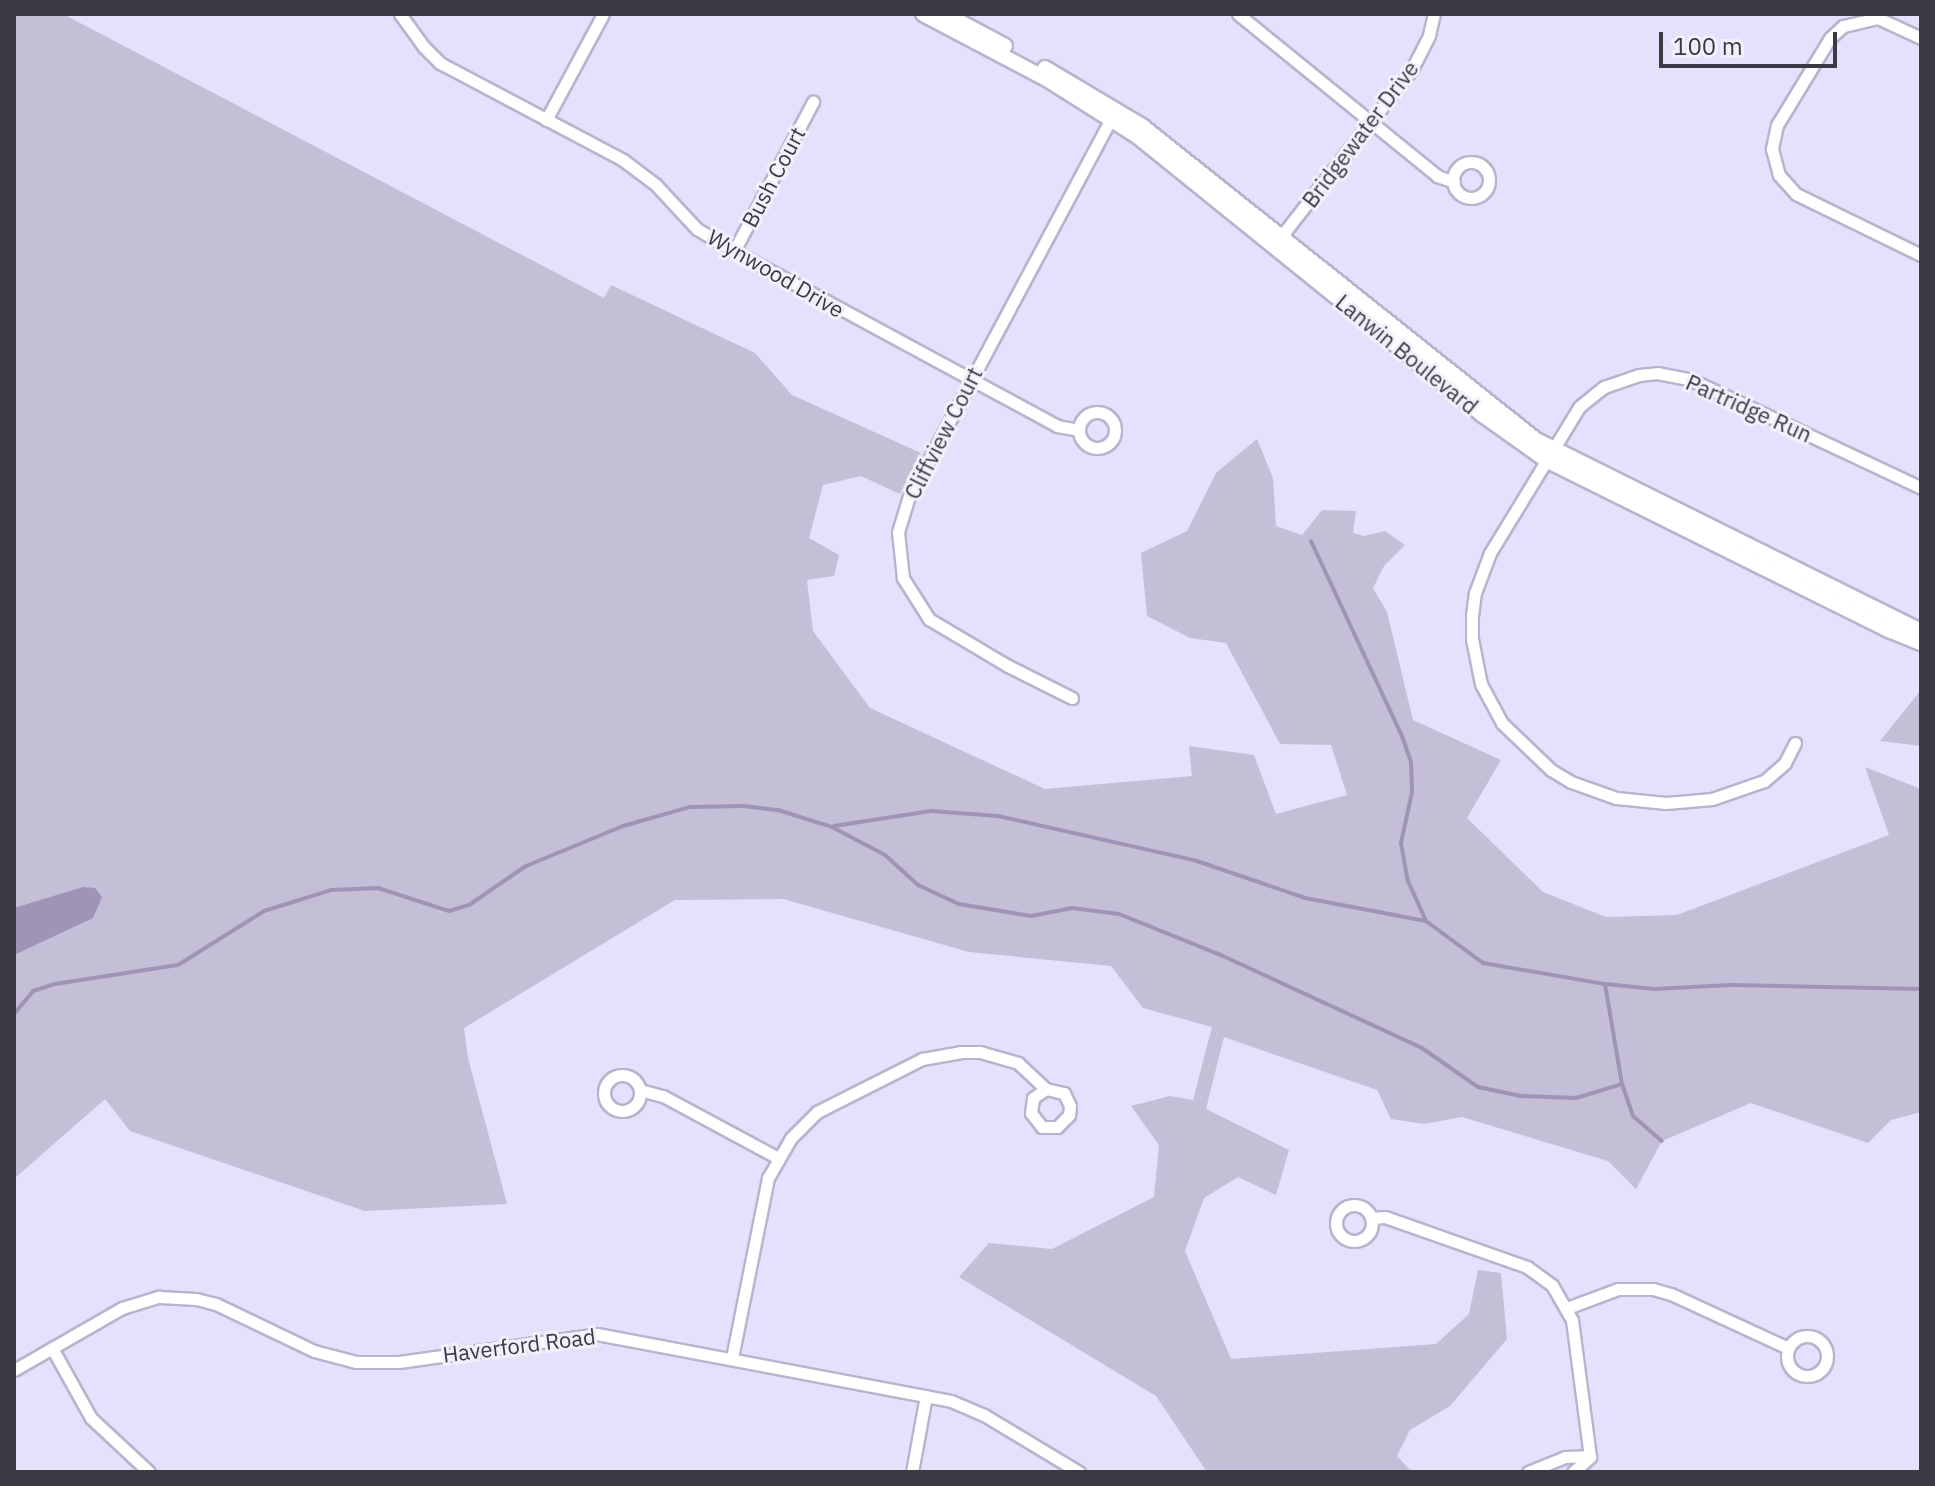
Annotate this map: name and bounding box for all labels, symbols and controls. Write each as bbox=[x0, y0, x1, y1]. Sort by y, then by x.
scale bar bbox=[1663, 16, 1841, 66]
text: 100 m bbox=[1673, 30, 1743, 62]
street label: Bridgewater Drive bbox=[1296, 56, 1424, 212]
street label: Bush Court bbox=[736, 122, 810, 232]
street label: Wynwood Drive bbox=[703, 223, 849, 323]
street label: Lanwin Boulevard bbox=[1331, 289, 1483, 419]
street label: Cliffview Court bbox=[898, 363, 988, 503]
street label: Partridge Run bbox=[1682, 369, 1816, 447]
street label: Haverford Road bbox=[441, 1323, 597, 1367]

